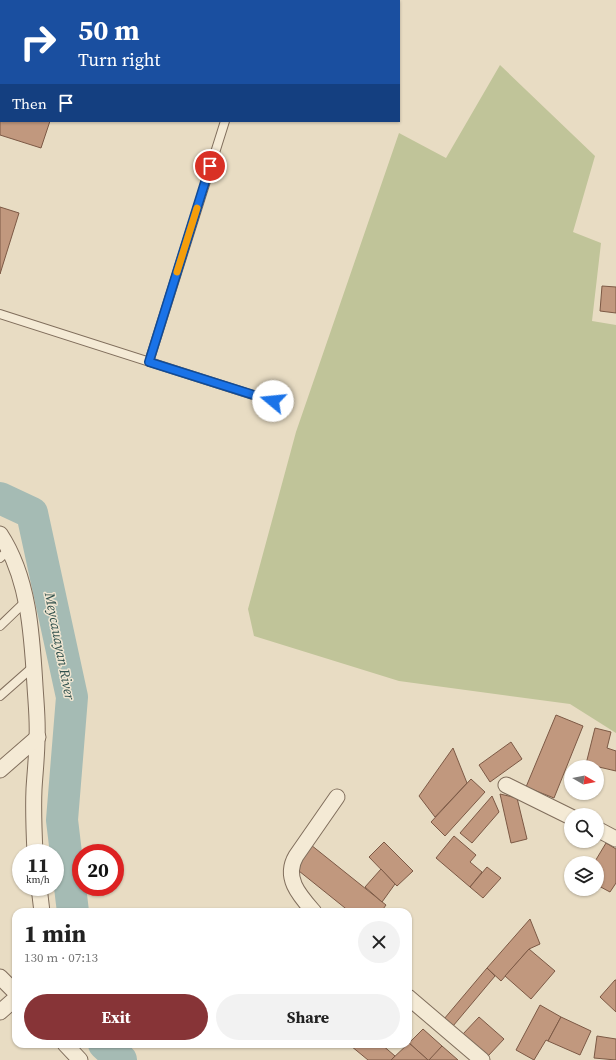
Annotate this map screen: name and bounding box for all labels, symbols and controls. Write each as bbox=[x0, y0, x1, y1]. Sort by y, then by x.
text: 50 m bbox=[78, 11, 140, 49]
icon: right bbox=[12, 16, 64, 68]
text: Turn right bbox=[78, 47, 160, 72]
icon: arrive bbox=[55, 92, 77, 114]
text: Then bbox=[12, 93, 47, 114]
pin bbox=[193, 149, 227, 183]
icon: arrive bbox=[199, 155, 221, 177]
position arrow bbox=[252, 380, 294, 422]
water label: Meycauayan River bbox=[40, 590, 80, 702]
north arrow bbox=[564, 760, 604, 800]
map controls bbox=[564, 760, 604, 896]
button: search bbox=[564, 808, 604, 848]
speed limit sign: 20 bbox=[72, 844, 124, 896]
text: 11 bbox=[27, 851, 49, 879]
button: layers bbox=[564, 856, 604, 896]
text: km/h bbox=[26, 873, 50, 886]
text: 1 min bbox=[24, 917, 86, 950]
button: close bbox=[358, 921, 400, 963]
text: 130 m · 07:13 bbox=[24, 949, 98, 966]
button: Exit bbox=[24, 994, 208, 1040]
button: Share bbox=[216, 994, 400, 1040]

